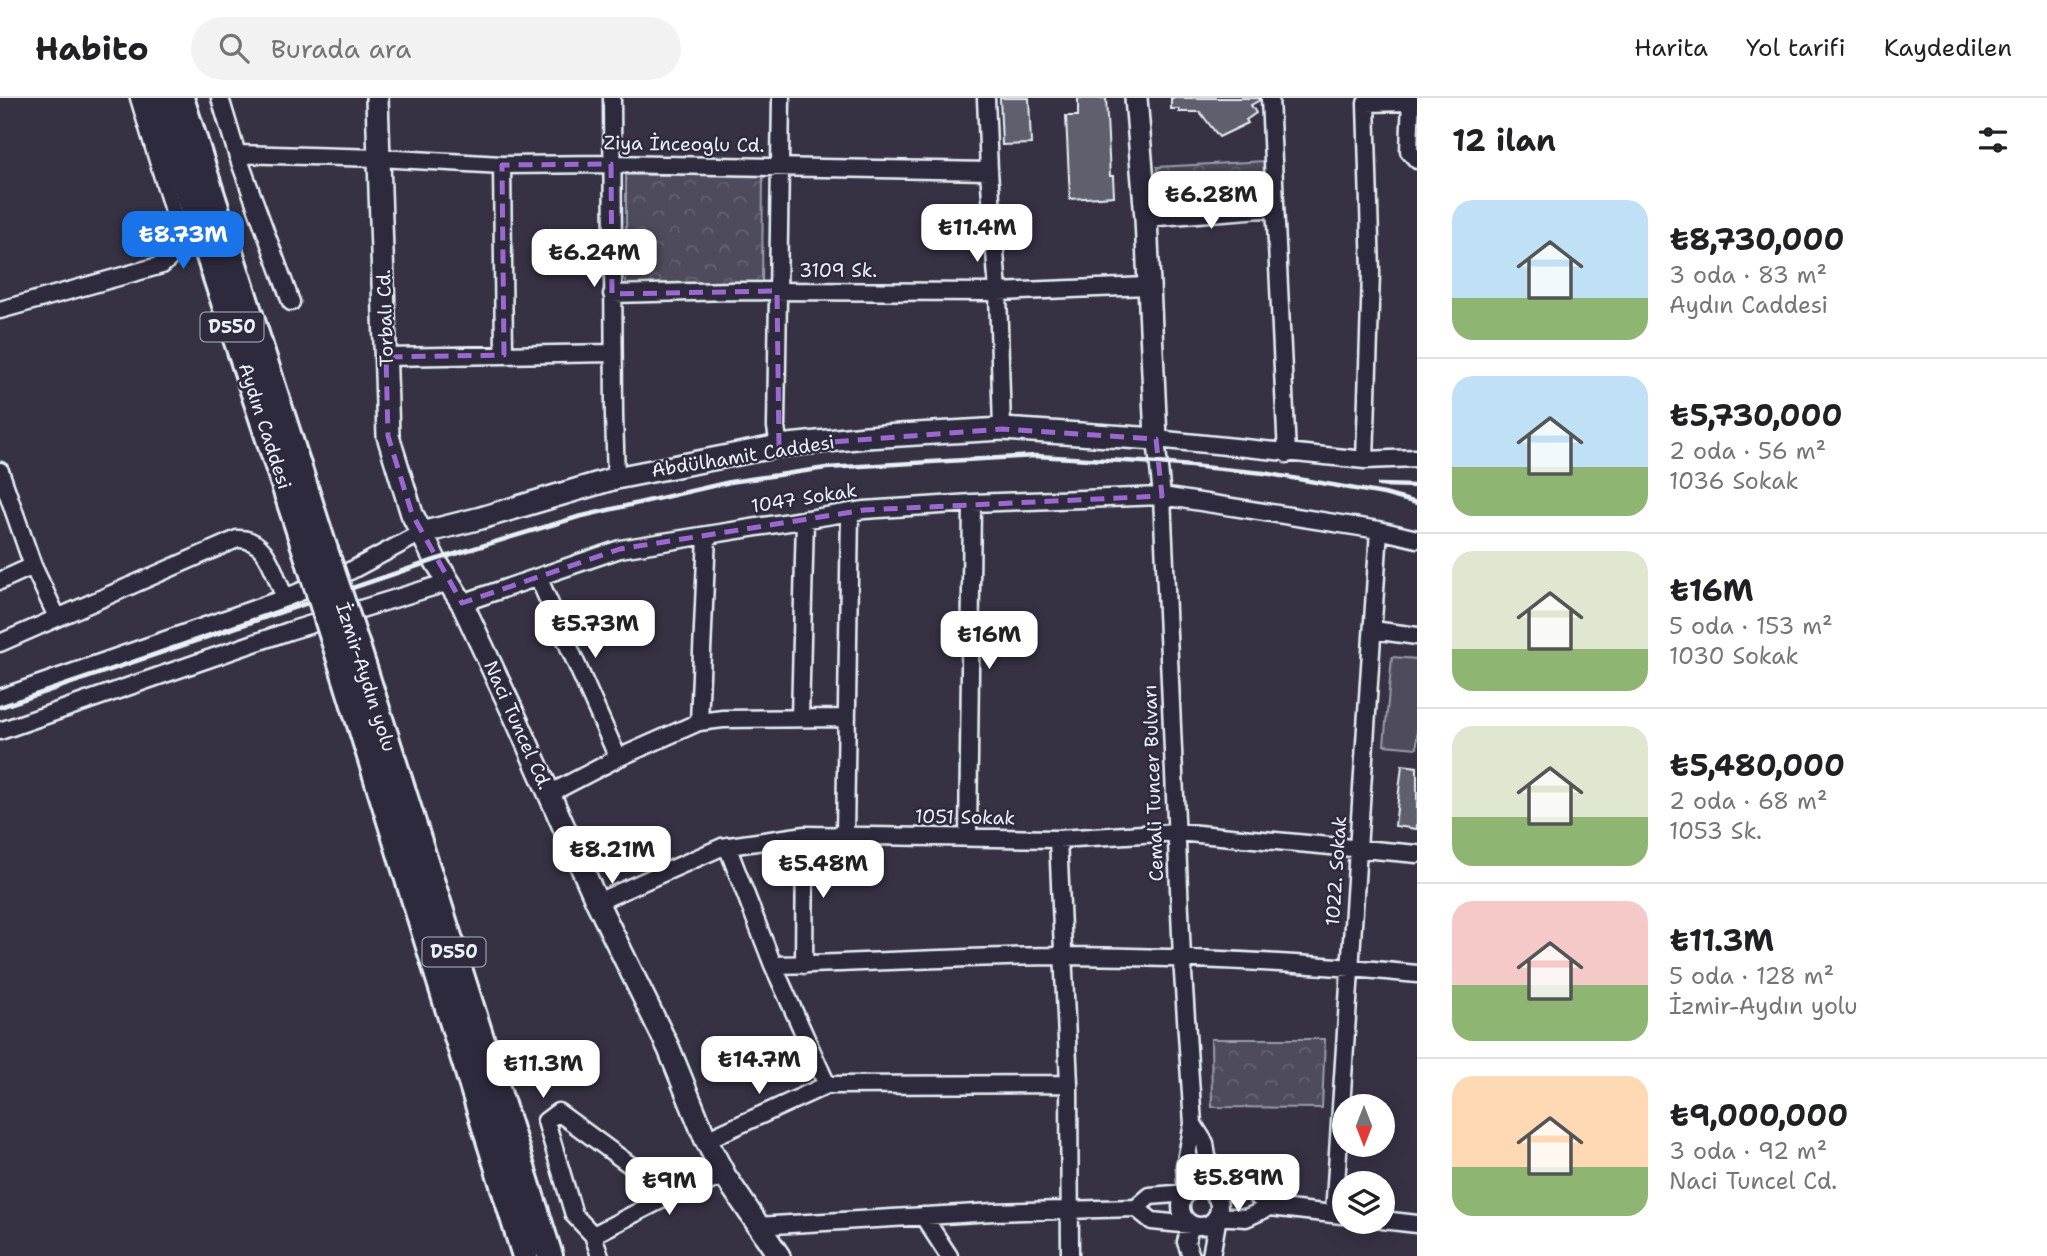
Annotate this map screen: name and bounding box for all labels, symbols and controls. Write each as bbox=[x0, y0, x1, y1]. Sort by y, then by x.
search box bbox=[191, 17, 681, 80]
text: Habito bbox=[35, 26, 149, 71]
icon: search bbox=[215, 29, 253, 67]
text: Burada ara bbox=[271, 31, 411, 66]
text: Harita bbox=[1634, 32, 1708, 64]
text: Yol tarifi bbox=[1746, 32, 1846, 64]
text: Kaydedilen bbox=[1884, 32, 2012, 64]
text: 12 ilan bbox=[1452, 120, 1556, 161]
icon: filters bbox=[1974, 121, 2012, 159]
street label: Ziya İnceoglu Cd. bbox=[603, 130, 765, 158]
pin: ₺6.28M bbox=[1154, 172, 1268, 231]
text: ₺6.28M bbox=[1164, 179, 1258, 209]
pin: ₺11.4M bbox=[920, 204, 1034, 264]
pin: ₺8.73M bbox=[126, 212, 240, 271]
text: ₺11.4M bbox=[937, 212, 1017, 242]
text: ₺8.73M bbox=[138, 219, 228, 249]
text: ₺8,730,000 bbox=[1669, 219, 1845, 260]
icon: home bbox=[1508, 228, 1592, 312]
pin: ₺6.24M bbox=[537, 230, 651, 289]
text: ₺6.24M bbox=[548, 237, 640, 267]
street label: 3109 Sk. bbox=[799, 258, 877, 283]
text: 3 oda · 83 m² bbox=[1669, 260, 1827, 290]
street label: Torbalı Cd. bbox=[371, 269, 399, 367]
text: Aydın Caddesi bbox=[1669, 290, 1828, 320]
road number: D550 bbox=[201, 312, 264, 342]
street label: Aydın Caddesi bbox=[233, 360, 297, 492]
text: ₺5,730,000 bbox=[1669, 395, 1842, 436]
icon: home bbox=[1508, 404, 1592, 488]
street label: Abdülhamit Caddesi bbox=[650, 429, 836, 483]
text: 2 oda · 56 m² bbox=[1669, 436, 1826, 466]
text: 1036 Sokak bbox=[1669, 466, 1799, 496]
street label: 1047 Sokak bbox=[749, 477, 859, 519]
text: ₺16M bbox=[1669, 570, 1753, 611]
icon: home bbox=[1508, 579, 1592, 663]
street label: İzmir-Aydın yolu bbox=[330, 599, 402, 755]
pin: ₺5.73M bbox=[538, 601, 652, 660]
text: ₺5.73M bbox=[551, 608, 639, 638]
text: 5 oda · 153 m² bbox=[1669, 611, 1833, 641]
pin: ₺16M bbox=[948, 612, 1030, 671]
text: ₺16M bbox=[957, 619, 1021, 649]
text: 1030 Sokak bbox=[1669, 641, 1799, 671]
street label: Naci Tuncel Cd. bbox=[478, 656, 558, 794]
street label: Cemali Tuncer Bulvarı bbox=[1137, 684, 1169, 882]
text: ₺5,480,000 bbox=[1669, 745, 1845, 786]
icon: home bbox=[1508, 754, 1592, 838]
text: 2 oda · 68 m² bbox=[1669, 786, 1827, 816]
street label: 1051 Sokak bbox=[915, 804, 1016, 830]
street label: 1022. Sokak bbox=[1320, 815, 1352, 927]
text: 1053 Sk. bbox=[1669, 816, 1762, 846]
pin: ₺8.21M bbox=[555, 826, 669, 886]
text: ₺8.21M bbox=[569, 834, 655, 864]
pin: ₺5.48M bbox=[766, 840, 880, 900]
text: ₺5.48M bbox=[778, 848, 868, 878]
text: ₺11.3M bbox=[1669, 920, 1774, 961]
icon: home bbox=[1508, 929, 1592, 1013]
road number: D550 bbox=[422, 938, 486, 966]
text: 5 oda · 128 m² bbox=[1669, 961, 1834, 991]
text: İzmir-Aydın yolu bbox=[1669, 991, 1858, 1021]
pin: ₺14.7M bbox=[702, 1037, 816, 1096]
pin: ₺11.3M bbox=[486, 1040, 600, 1100]
text: ₺14.7M bbox=[717, 1044, 801, 1074]
text: ₺11.3M bbox=[503, 1048, 583, 1078]
north arrow bbox=[1332, 1094, 1395, 1157]
map controls bbox=[1332, 1094, 1395, 1234]
text: ₺9,000,000 bbox=[1669, 1095, 1848, 1136]
icon: home bbox=[1508, 1104, 1592, 1188]
text: 3 oda · 92 m² bbox=[1669, 1136, 1827, 1166]
pin: ₺5.89M bbox=[1181, 1154, 1295, 1214]
pin: ₺9M bbox=[635, 1158, 703, 1217]
text: ₺5.89M bbox=[1192, 1162, 1284, 1192]
text: ₺9M bbox=[641, 1165, 697, 1195]
text: Naci Tuncel Cd. bbox=[1669, 1166, 1837, 1196]
button: layers bbox=[1332, 1171, 1395, 1234]

